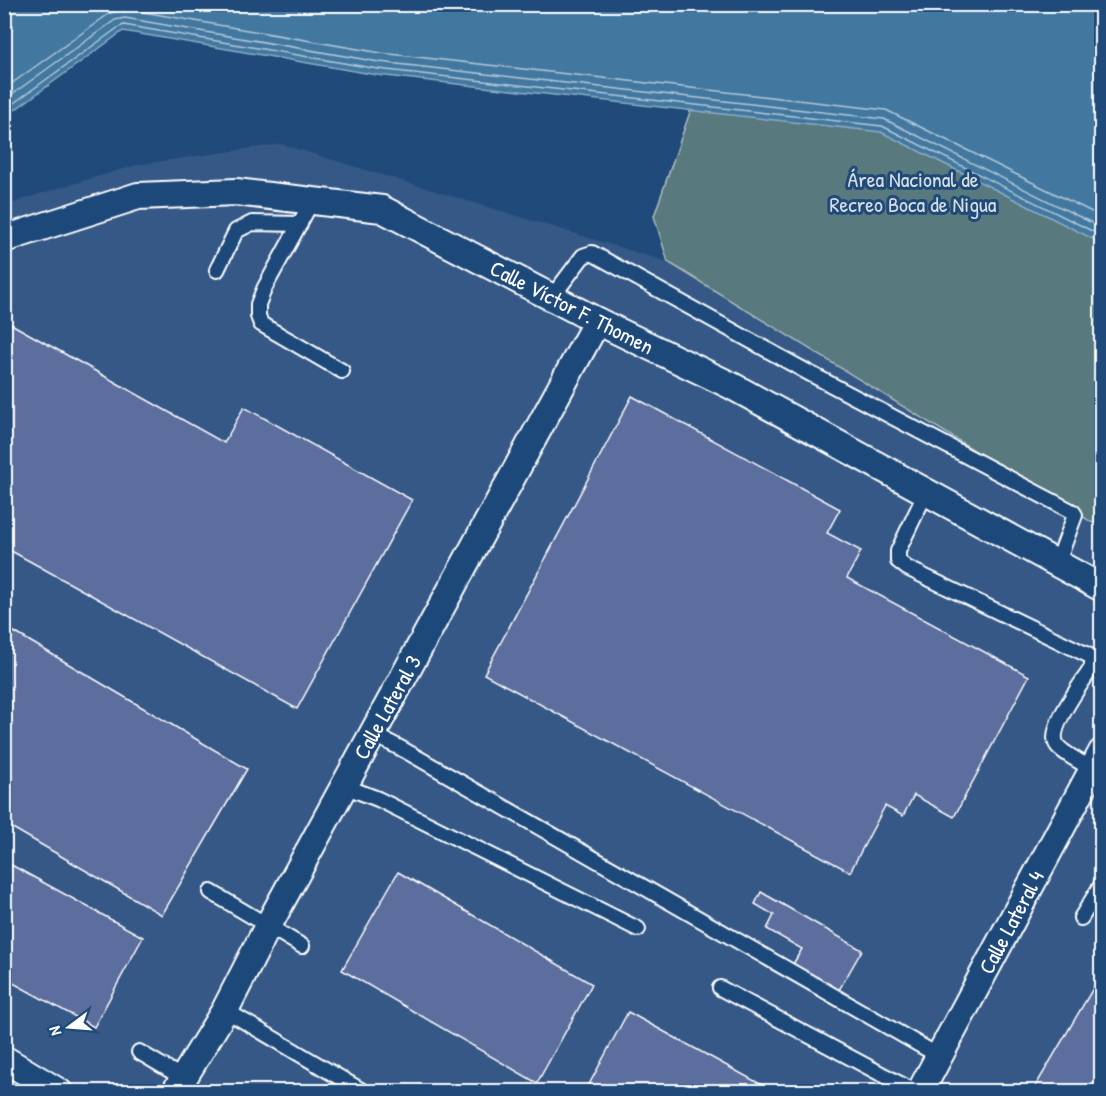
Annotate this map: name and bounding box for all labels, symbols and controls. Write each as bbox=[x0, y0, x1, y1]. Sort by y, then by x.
park label: Área Nacional de Recreo Boca de Nigua bbox=[830, 164, 997, 219]
street label: Calle Víctor F. Thomen bbox=[485, 253, 659, 361]
street label: Calle Lateral 3 bbox=[346, 649, 428, 765]
street label: Calle Lateral 4 bbox=[971, 865, 1051, 979]
north arrow bbox=[39, 997, 99, 1057]
text: N bbox=[43, 1024, 66, 1038]

